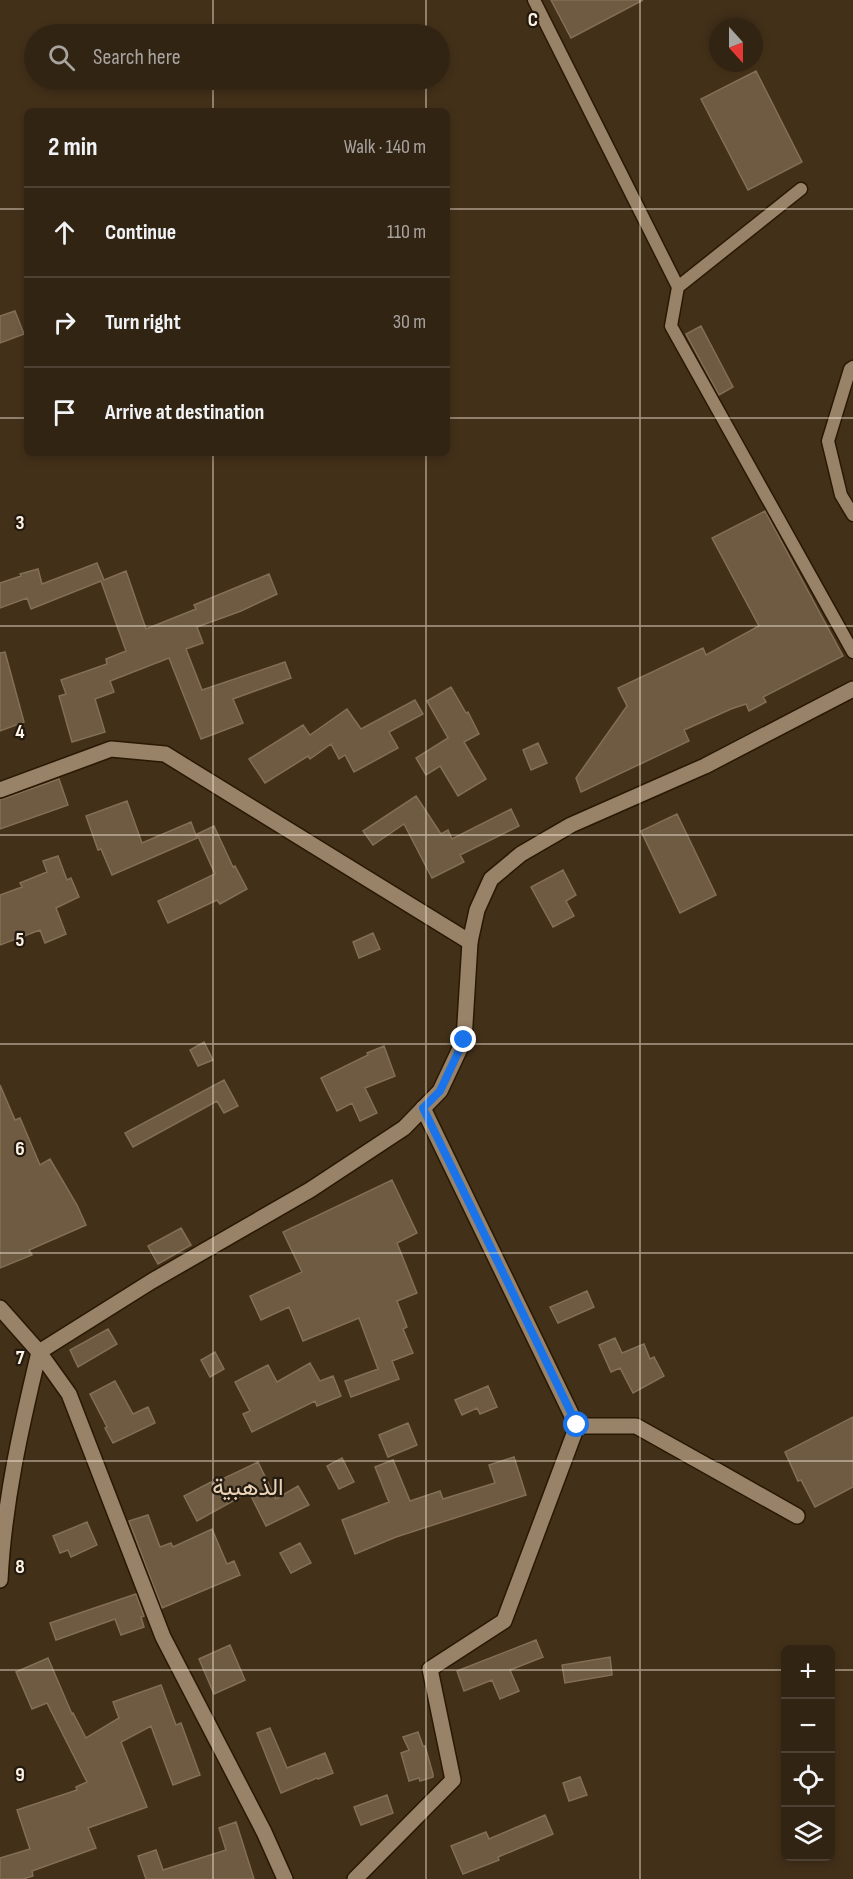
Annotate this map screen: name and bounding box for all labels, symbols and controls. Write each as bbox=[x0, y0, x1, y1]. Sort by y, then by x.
text: C bbox=[528, 8, 538, 32]
north arrow bbox=[709, 18, 763, 72]
search box bbox=[24, 24, 450, 90]
icon: search bbox=[45, 41, 78, 74]
text: Search here bbox=[93, 44, 180, 71]
text: 2 min bbox=[48, 132, 98, 163]
text: Walk · 140 m bbox=[344, 135, 426, 159]
icon: ahead bbox=[48, 216, 81, 249]
text: Continue bbox=[105, 219, 176, 246]
text: 110 m bbox=[387, 220, 426, 244]
icon: right bbox=[48, 306, 81, 339]
text: Turn right bbox=[105, 309, 181, 336]
text: 30 m bbox=[393, 310, 426, 334]
icon: arrive bbox=[48, 396, 81, 429]
text: Arrive at destination bbox=[105, 399, 264, 426]
text: 3 bbox=[16, 511, 25, 535]
text: 4 bbox=[15, 720, 25, 744]
text: 5 bbox=[16, 928, 25, 952]
route end bbox=[450, 1026, 476, 1052]
text: 6 bbox=[15, 1137, 25, 1161]
text: 7 bbox=[16, 1346, 25, 1370]
route start bbox=[563, 1411, 589, 1437]
district label: الذهبية bbox=[212, 1473, 284, 1502]
text: 8 bbox=[15, 1555, 25, 1579]
map controls bbox=[781, 1645, 835, 1861]
button: + bbox=[781, 1645, 835, 1699]
button: − bbox=[781, 1699, 835, 1753]
button: locate bbox=[781, 1753, 835, 1807]
text: 9 bbox=[15, 1763, 25, 1787]
button: layers bbox=[781, 1807, 835, 1861]

